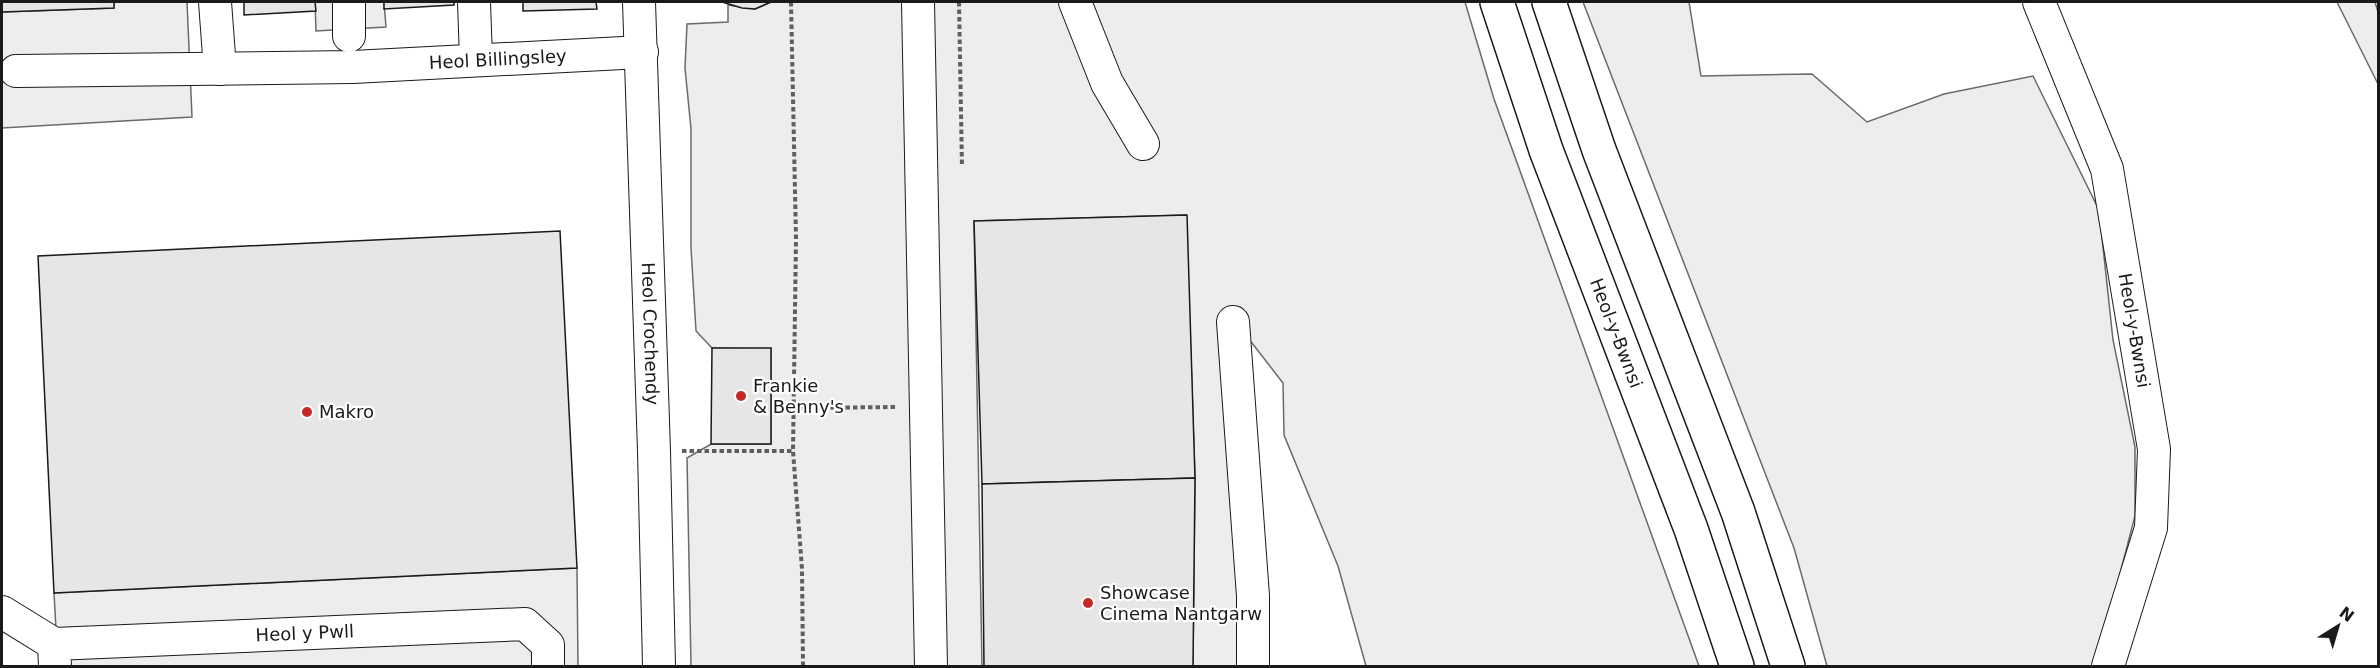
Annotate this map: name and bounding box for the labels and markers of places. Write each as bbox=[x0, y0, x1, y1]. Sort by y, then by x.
place label: Frankie & Benny's bbox=[753, 375, 844, 417]
marker: Frankie & Benny's bbox=[734, 389, 748, 403]
place label: Makro bbox=[319, 401, 374, 422]
marker: Makro bbox=[300, 405, 314, 419]
place label: Showcase Cinema Nantgarw bbox=[1100, 582, 1262, 624]
marker: Showcase Cinema Nantgarw bbox=[1081, 596, 1095, 610]

